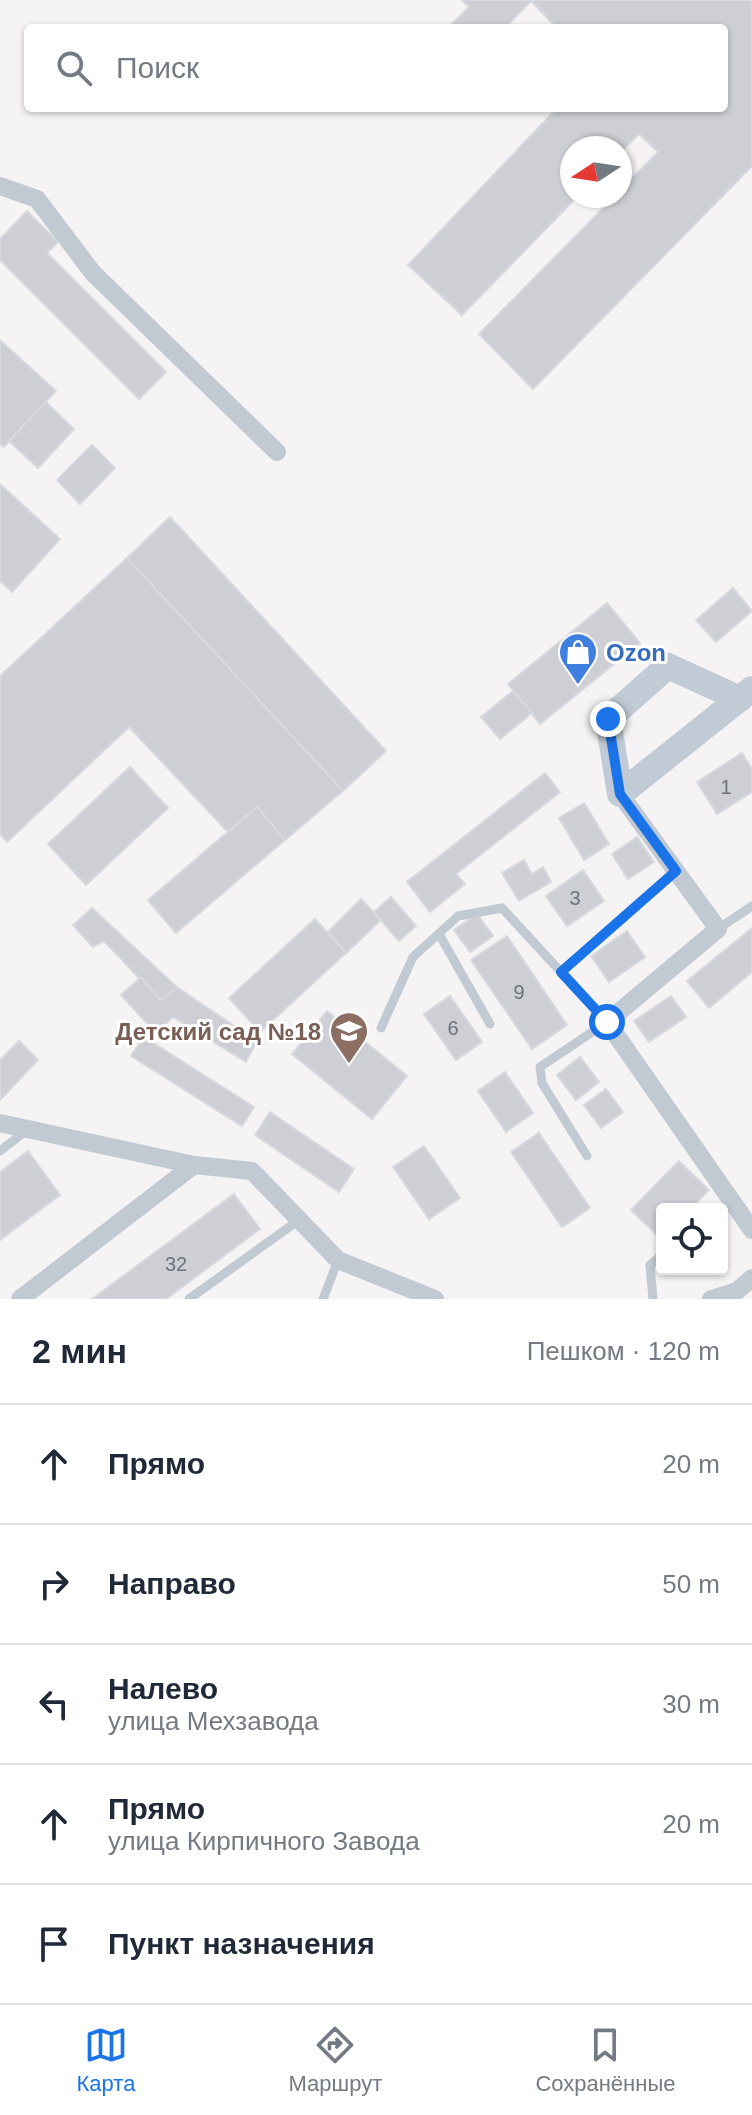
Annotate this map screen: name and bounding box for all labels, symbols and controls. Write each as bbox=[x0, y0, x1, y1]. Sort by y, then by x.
search box bbox=[24, 24, 728, 112]
icon: search bbox=[52, 46, 96, 90]
text: Поиск bbox=[116, 51, 199, 84]
north arrow bbox=[560, 136, 632, 208]
shop icon: Ozon bbox=[557, 631, 599, 686]
place label: Ozon bbox=[606, 639, 666, 666]
route end bbox=[590, 701, 626, 737]
house number: 1 bbox=[720, 776, 732, 798]
house number: 3 bbox=[569, 887, 581, 909]
house number: 9 bbox=[513, 981, 525, 1003]
route start bbox=[589, 1004, 625, 1040]
school or university icon: Детский сад №18 bbox=[328, 1010, 370, 1065]
house number: 6 bbox=[447, 1017, 459, 1039]
place label: Детский сад №18 bbox=[115, 1018, 321, 1045]
map controls bbox=[656, 1203, 728, 1275]
button: locate bbox=[656, 1203, 728, 1275]
house number: 32 bbox=[165, 1253, 187, 1275]
text: 2 мин bbox=[32, 1332, 127, 1370]
text: Пешком · 120 m bbox=[527, 1336, 720, 1366]
icon: ahead bbox=[32, 1442, 76, 1486]
text: Прямо bbox=[108, 1447, 205, 1480]
text: 20 m bbox=[662, 1449, 720, 1479]
icon: right bbox=[32, 1562, 76, 1606]
text: Направо bbox=[108, 1567, 236, 1600]
text: 50 m bbox=[662, 1569, 720, 1599]
text: Налево bbox=[108, 1672, 218, 1705]
icon: left bbox=[32, 1682, 76, 1726]
text: 30 m bbox=[662, 1689, 720, 1719]
text: улица Мехзавода bbox=[108, 1706, 319, 1736]
text: Прямо bbox=[108, 1792, 205, 1825]
icon: ahead bbox=[32, 1802, 76, 1846]
text: 20 m bbox=[662, 1809, 720, 1839]
text: улица Кирпичного Завода bbox=[108, 1826, 420, 1856]
icon: arrive bbox=[32, 1922, 76, 1966]
text: Пункт назначения bbox=[108, 1927, 375, 1960]
tab: Карта bbox=[77, 2023, 135, 2097]
tab: Маршрут bbox=[289, 2023, 382, 2097]
tab: Сохранённые bbox=[535, 2023, 675, 2097]

